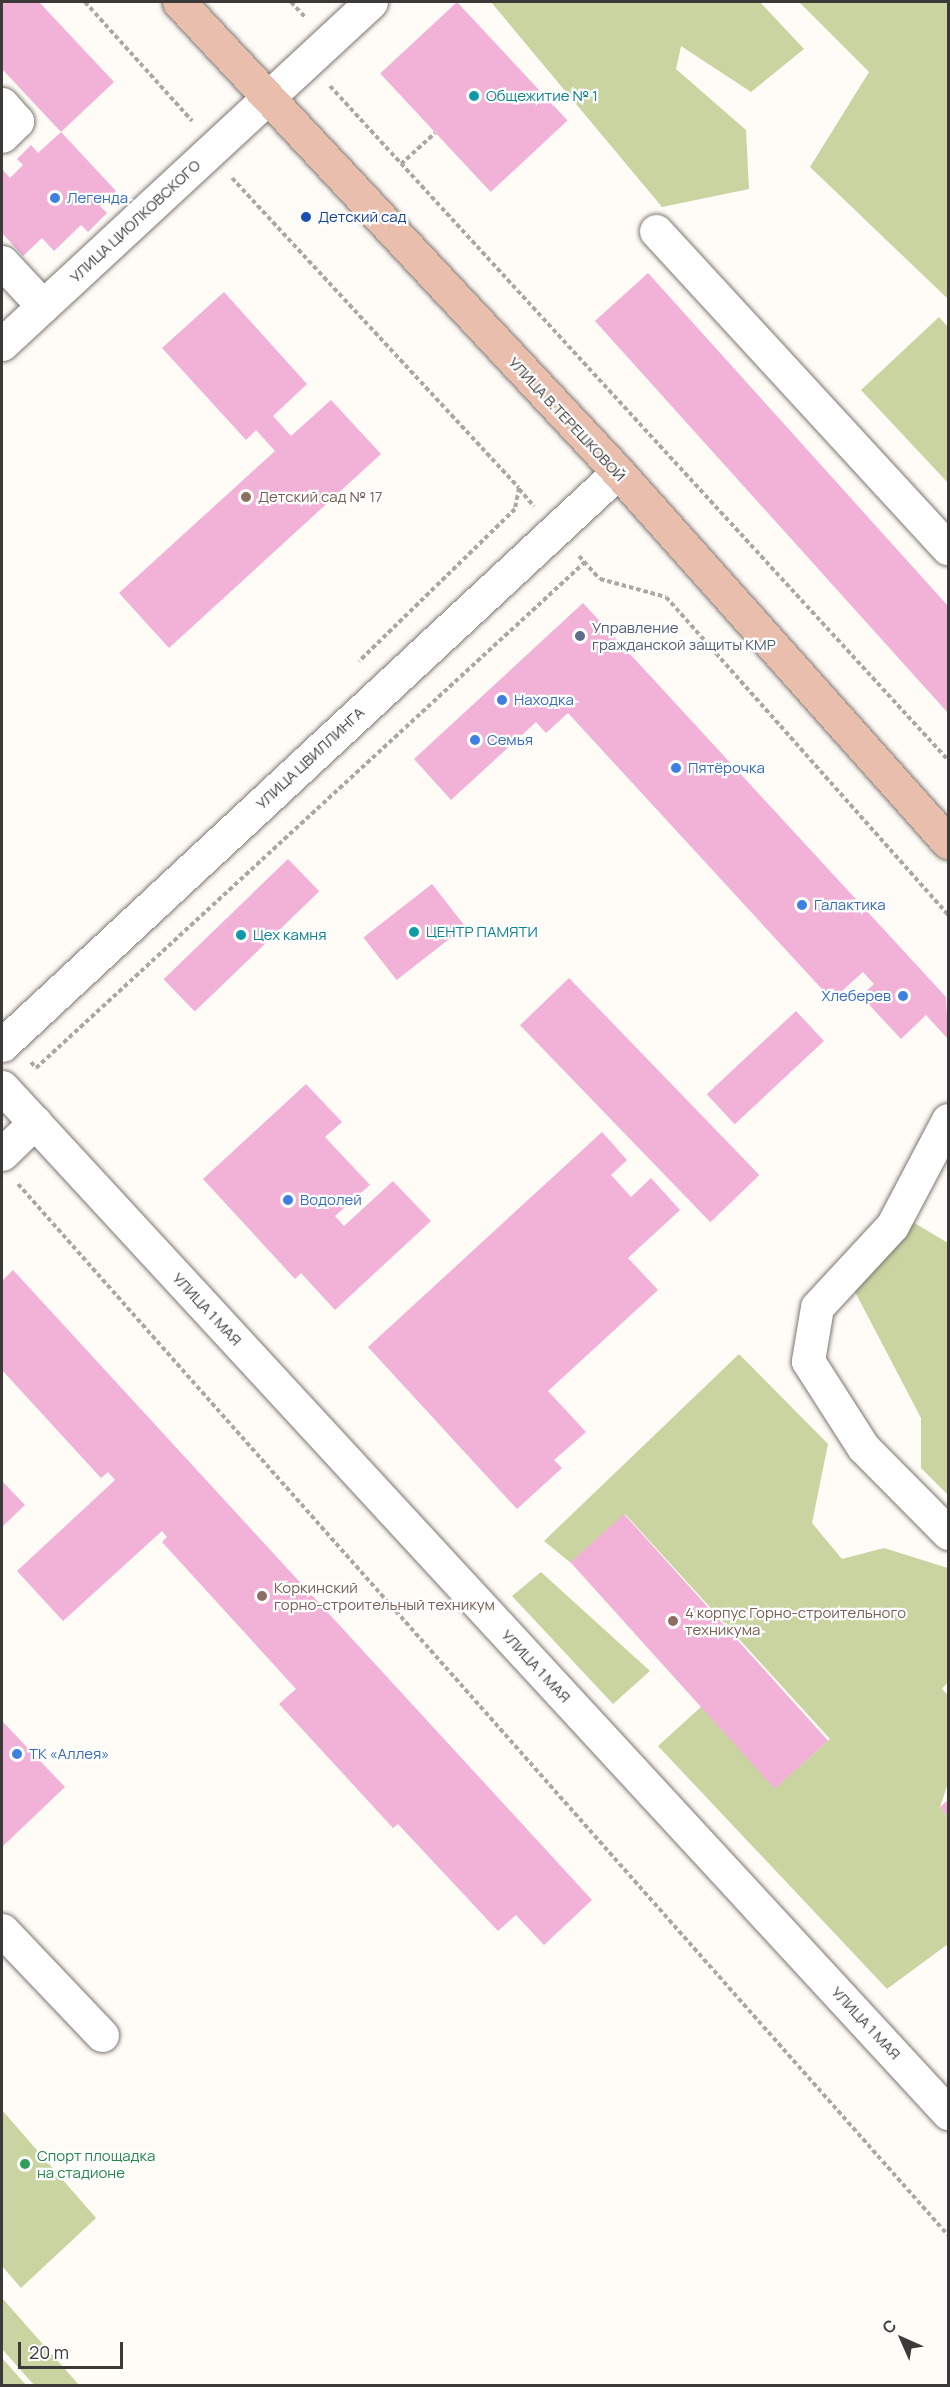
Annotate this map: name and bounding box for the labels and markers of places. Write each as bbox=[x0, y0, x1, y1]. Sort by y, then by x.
place label: Общежитие № 1 bbox=[486, 87, 598, 105]
marker: Общежитие № 1 bbox=[467, 89, 481, 103]
place label: Легенда bbox=[67, 189, 128, 207]
marker: Легенда bbox=[48, 191, 62, 205]
place label: Детский сад bbox=[318, 208, 407, 226]
marker: Детский сад bbox=[299, 210, 313, 224]
place label: Детский сад № 17 bbox=[258, 488, 383, 506]
marker: Детский сад № 17 bbox=[239, 490, 253, 504]
place label: Управление гражданской защиты КМР bbox=[592, 618, 776, 653]
marker: Управление гражданской защиты КМР bbox=[573, 629, 587, 643]
place label: Находка bbox=[514, 691, 574, 709]
marker: Находка bbox=[495, 693, 509, 707]
place label: Семья bbox=[487, 731, 533, 749]
marker: Семья bbox=[468, 733, 482, 747]
place label: Пятёрочка bbox=[688, 759, 765, 777]
marker: Пятёрочка bbox=[669, 761, 683, 775]
place label: Галактика bbox=[814, 896, 886, 914]
marker: Галактика bbox=[795, 898, 809, 912]
place label: ЦЕНТР ПАМЯТИ bbox=[426, 923, 538, 941]
marker: ЦЕНТР ПАМЯТИ bbox=[407, 925, 421, 939]
place label: Цех камня bbox=[253, 926, 326, 944]
marker: Цех камня bbox=[234, 928, 248, 942]
place label: Хлеберев bbox=[822, 987, 891, 1005]
marker: Хлеберев bbox=[896, 989, 910, 1003]
place label: Водолей bbox=[300, 1191, 362, 1209]
marker: Водолей bbox=[281, 1193, 295, 1207]
place label: Коркинский горно-строительный техникум bbox=[274, 1578, 495, 1613]
marker: Коркинский горно-строительный техникум bbox=[255, 1589, 269, 1603]
place label: 4 корпус Горно-строительного техникума bbox=[685, 1603, 906, 1638]
marker: 4 корпус Горно-строительного техникума bbox=[666, 1614, 680, 1628]
place label: ТК «Аллея» bbox=[29, 1745, 110, 1763]
marker: ТК «Аллея» bbox=[10, 1747, 24, 1761]
place label: Спорт площадка на стадионе bbox=[37, 2146, 155, 2181]
marker: Спорт площадка на стадионе bbox=[18, 2157, 32, 2171]

